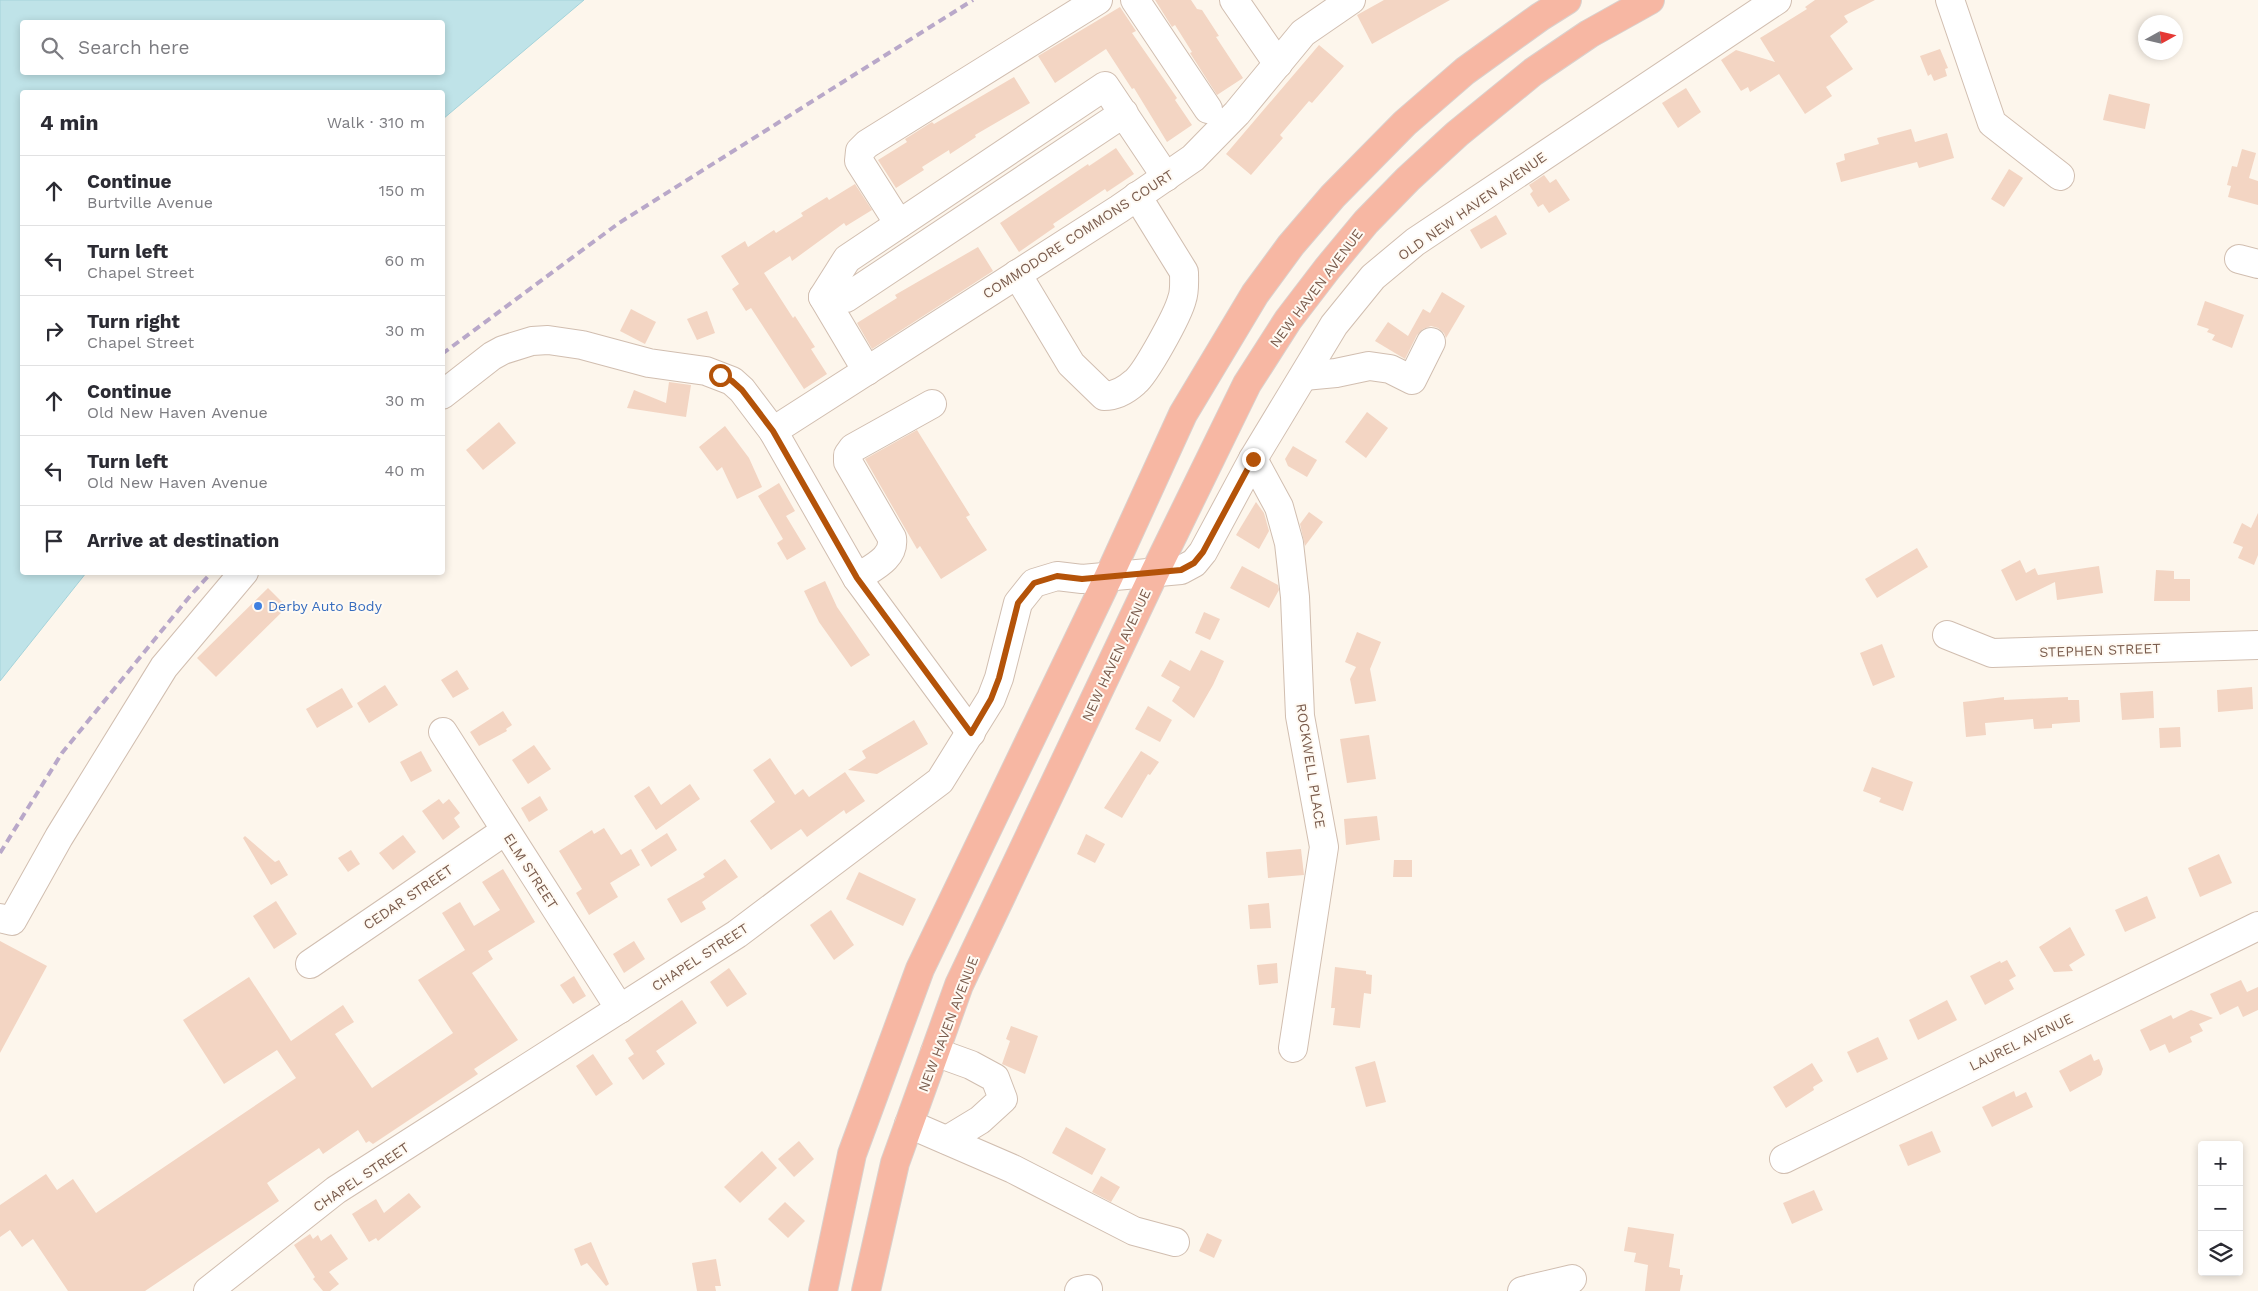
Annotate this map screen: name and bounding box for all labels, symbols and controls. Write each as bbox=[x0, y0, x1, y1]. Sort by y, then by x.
north arrow bbox=[2138, 15, 2183, 60]
search box bbox=[20, 20, 445, 75]
icon: search bbox=[38, 34, 66, 62]
text: Search here bbox=[78, 36, 189, 59]
text: 4 min bbox=[40, 110, 98, 135]
text: Walk · 310 m bbox=[327, 113, 425, 132]
street label: OLD NEW HAVEN AVENUE bbox=[1395, 149, 1549, 263]
street label: COMMODORE COMMONS COURT bbox=[980, 166, 1177, 302]
text: Continue bbox=[87, 170, 171, 193]
icon: ahead bbox=[40, 177, 68, 205]
text: 150 m bbox=[379, 181, 425, 200]
text: Burtville Avenue bbox=[87, 193, 213, 212]
street label: NEW HAVEN AVENUE bbox=[1266, 226, 1366, 350]
text: Turn left bbox=[87, 240, 168, 263]
icon: left bbox=[40, 247, 68, 275]
text: 60 m bbox=[385, 251, 425, 270]
text: Chapel Street bbox=[87, 263, 194, 282]
text: Turn right bbox=[87, 310, 180, 333]
icon: right bbox=[40, 317, 68, 345]
text: 30 m bbox=[385, 321, 425, 340]
text: Chapel Street bbox=[87, 333, 194, 352]
route start bbox=[709, 364, 732, 387]
text: Continue bbox=[87, 380, 171, 403]
icon: ahead bbox=[40, 387, 68, 415]
text: 30 m bbox=[385, 391, 425, 410]
text: Old New Haven Avenue bbox=[87, 403, 268, 422]
route end bbox=[1242, 448, 1265, 471]
text: Turn left bbox=[87, 450, 168, 473]
icon: left bbox=[40, 457, 68, 485]
text: 40 m bbox=[385, 461, 425, 480]
text: Old New Haven Avenue bbox=[87, 473, 268, 492]
icon: arrive bbox=[40, 527, 68, 555]
text: Arrive at destination bbox=[87, 529, 279, 552]
street label: NEW HAVEN AVENUE bbox=[1078, 586, 1154, 724]
place label: Derby Auto Body bbox=[268, 598, 383, 614]
marker: Derby Auto Body bbox=[252, 600, 264, 612]
street label: STEPHEN STREET bbox=[2039, 640, 2161, 660]
street label: ROCKWELL PLACE bbox=[1293, 702, 1329, 830]
street label: ELM STREET bbox=[501, 830, 562, 912]
street label: CEDAR STREET bbox=[360, 861, 456, 933]
street label: CHAPEL STREET bbox=[649, 919, 752, 994]
street label: NEW HAVEN AVENUE bbox=[915, 954, 981, 1094]
street label: LAUREL AVENUE bbox=[1967, 1010, 2075, 1074]
street label: CHAPEL STREET bbox=[310, 1139, 412, 1215]
map controls bbox=[2198, 1141, 2243, 1276]
button: + bbox=[2198, 1141, 2243, 1186]
button: − bbox=[2198, 1186, 2243, 1231]
button: layers bbox=[2198, 1231, 2243, 1276]

